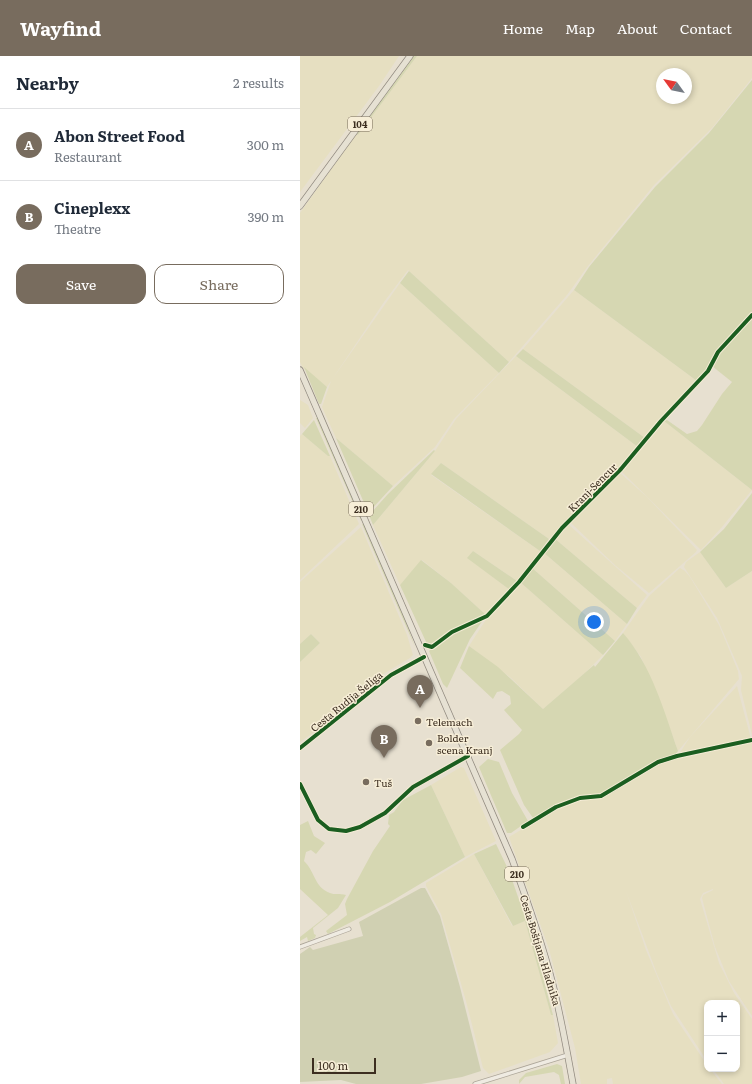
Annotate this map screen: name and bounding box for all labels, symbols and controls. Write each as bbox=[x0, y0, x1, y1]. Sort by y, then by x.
text: Wayfind bbox=[20, 14, 101, 42]
text: Home bbox=[503, 18, 543, 38]
text: Map bbox=[565, 18, 595, 38]
text: About bbox=[617, 18, 658, 38]
text: Contact bbox=[680, 18, 732, 38]
north arrow bbox=[656, 68, 692, 104]
text: Nearby bbox=[16, 70, 79, 95]
text: 2 results bbox=[233, 73, 284, 92]
road number: 104 bbox=[348, 117, 372, 131]
text: Abon Street Food bbox=[54, 124, 185, 147]
text: A bbox=[24, 135, 34, 154]
text: 300 m bbox=[247, 135, 284, 154]
text: Restaurant bbox=[54, 147, 122, 166]
text: Cineplexx bbox=[54, 196, 130, 219]
text: B bbox=[25, 207, 33, 226]
text: 390 m bbox=[247, 207, 284, 226]
text: Theatre bbox=[54, 219, 101, 238]
button: Save bbox=[16, 264, 146, 304]
button: Share bbox=[154, 264, 284, 304]
street label: Kranj-Sencur bbox=[564, 459, 620, 515]
road number: 210 bbox=[349, 502, 373, 516]
your location bbox=[584, 612, 604, 632]
street label: Cesta Rudija Šeliga bbox=[307, 667, 386, 735]
pin: A bbox=[407, 675, 433, 708]
place label: Telemach bbox=[426, 714, 473, 729]
marker: Telemach bbox=[413, 716, 423, 726]
pin: B bbox=[371, 725, 397, 758]
place label: Bolder scena Kranj bbox=[437, 730, 493, 757]
marker: Bolder scena Kranj bbox=[424, 738, 434, 748]
place label: Tuš bbox=[374, 775, 393, 790]
marker: Tuš bbox=[361, 777, 371, 787]
road number: 210 bbox=[505, 867, 529, 881]
street label: Cesta Boštjana Hladnika bbox=[517, 893, 565, 1008]
map controls bbox=[704, 1000, 740, 1072]
button: + bbox=[704, 1000, 740, 1036]
button: − bbox=[704, 1036, 740, 1072]
scale bar bbox=[312, 1056, 376, 1075]
text: 100 m bbox=[318, 1057, 348, 1073]

